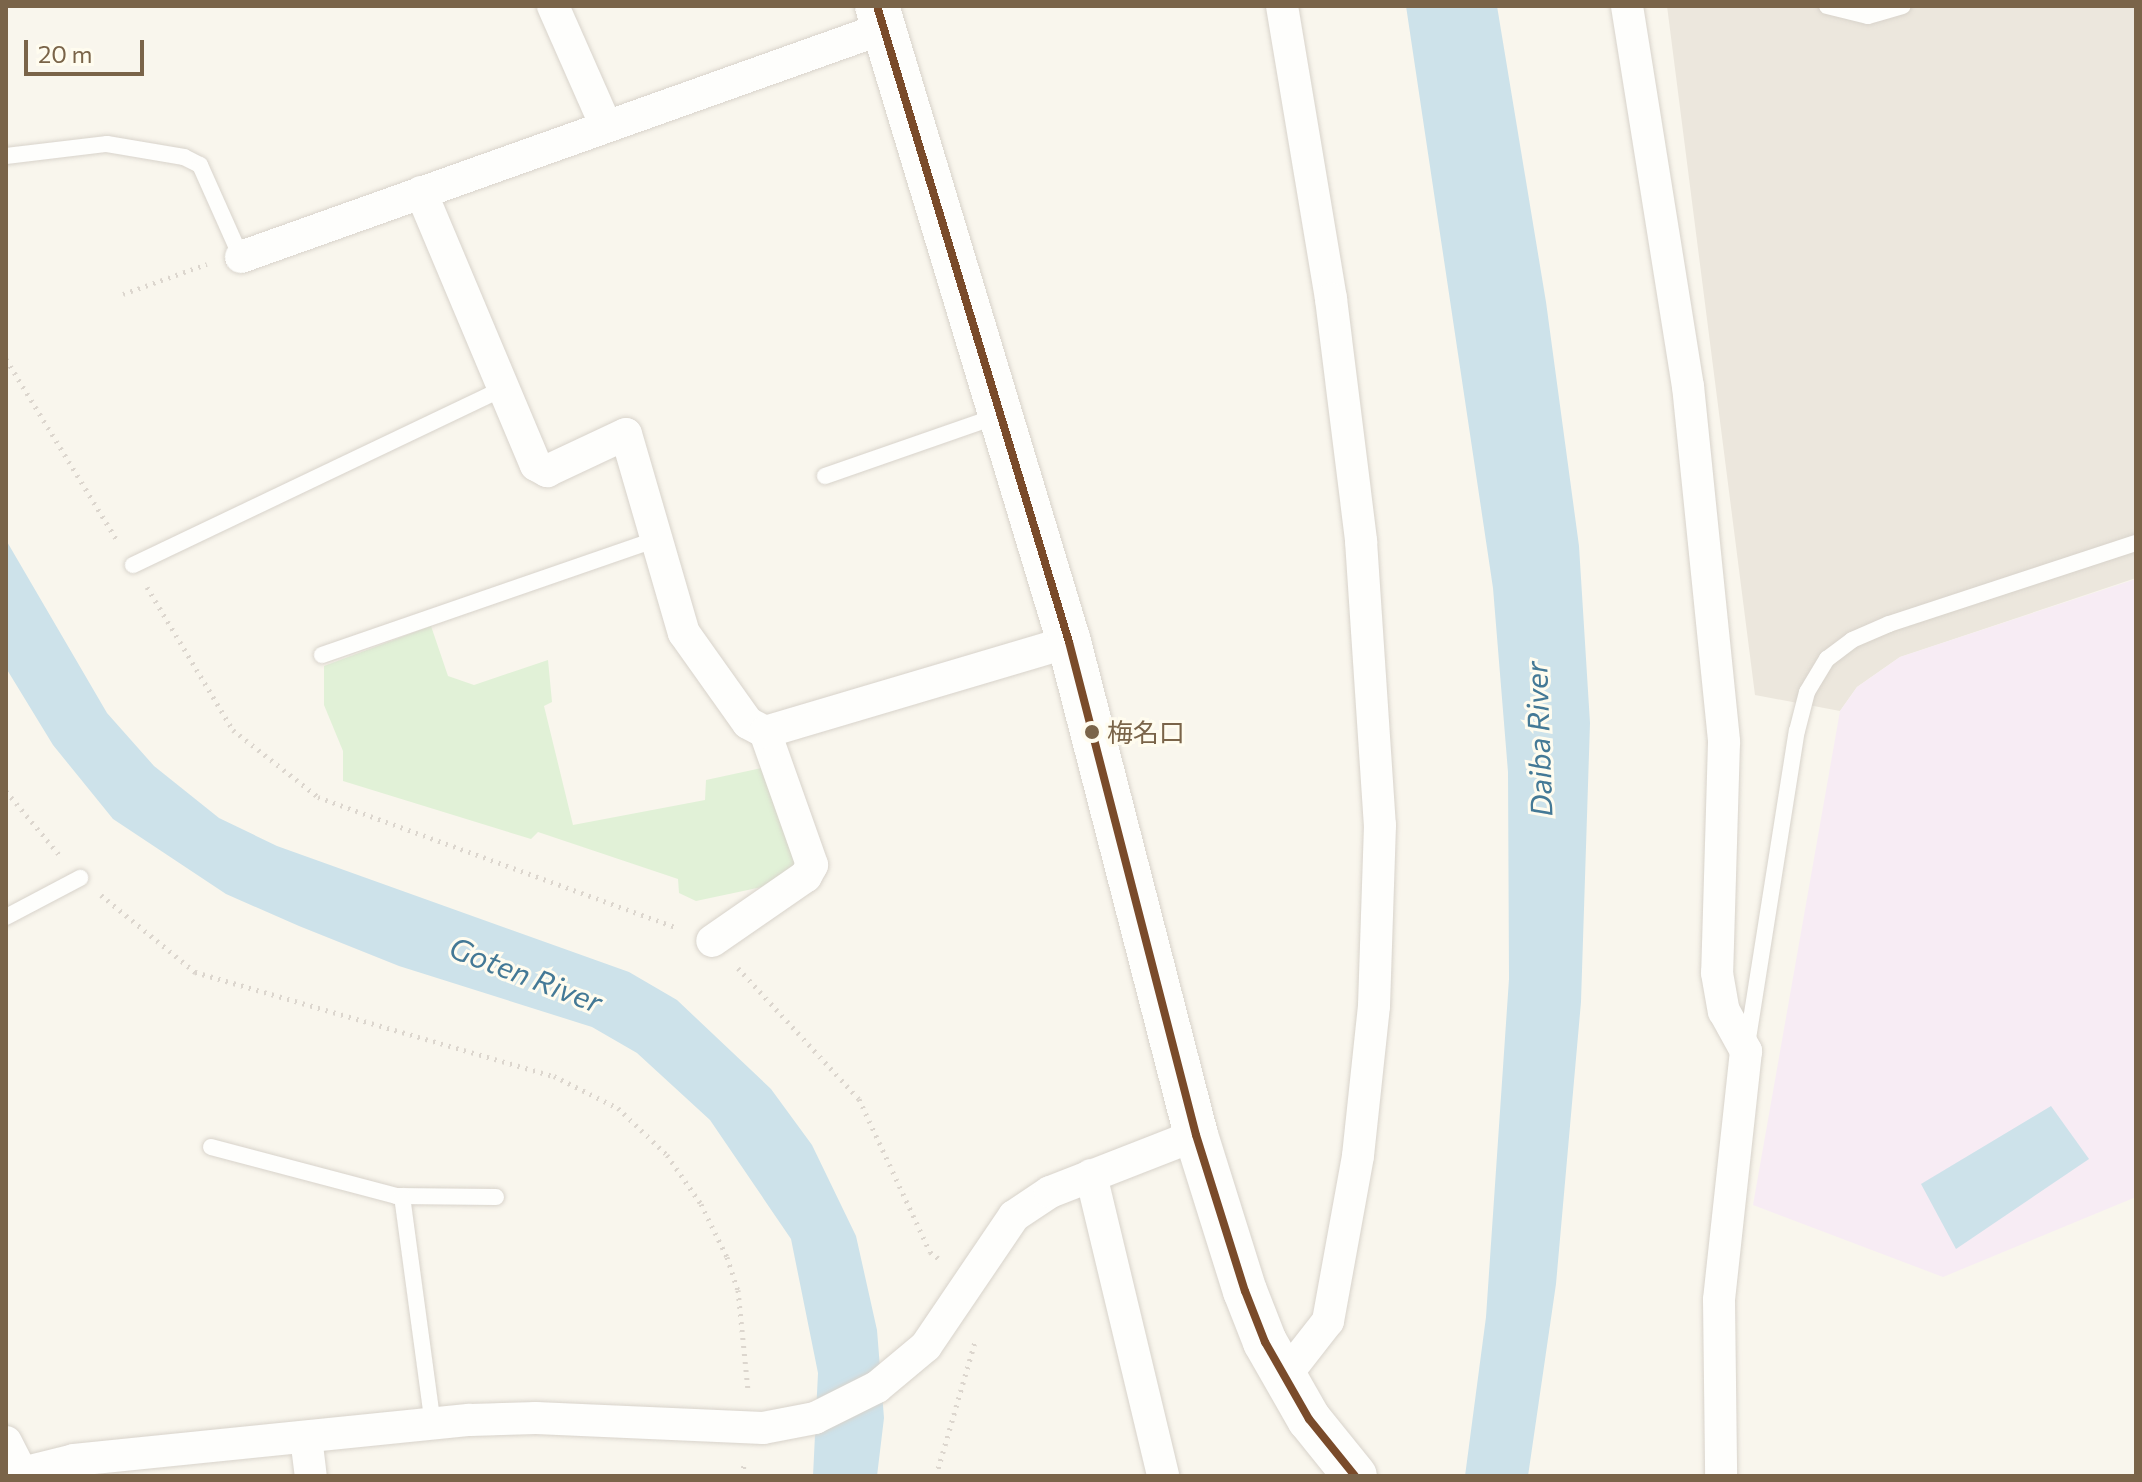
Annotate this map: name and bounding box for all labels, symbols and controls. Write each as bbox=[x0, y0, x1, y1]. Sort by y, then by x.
scale bar bbox=[28, 24, 148, 74]
text: 20 m bbox=[38, 39, 92, 68]
water label: Daiba River bbox=[1517, 661, 1559, 817]
place label: 梅名口 bbox=[1107, 716, 1185, 748]
marker: 梅名口 bbox=[1084, 724, 1100, 740]
water label: Goten River bbox=[444, 928, 608, 1020]

